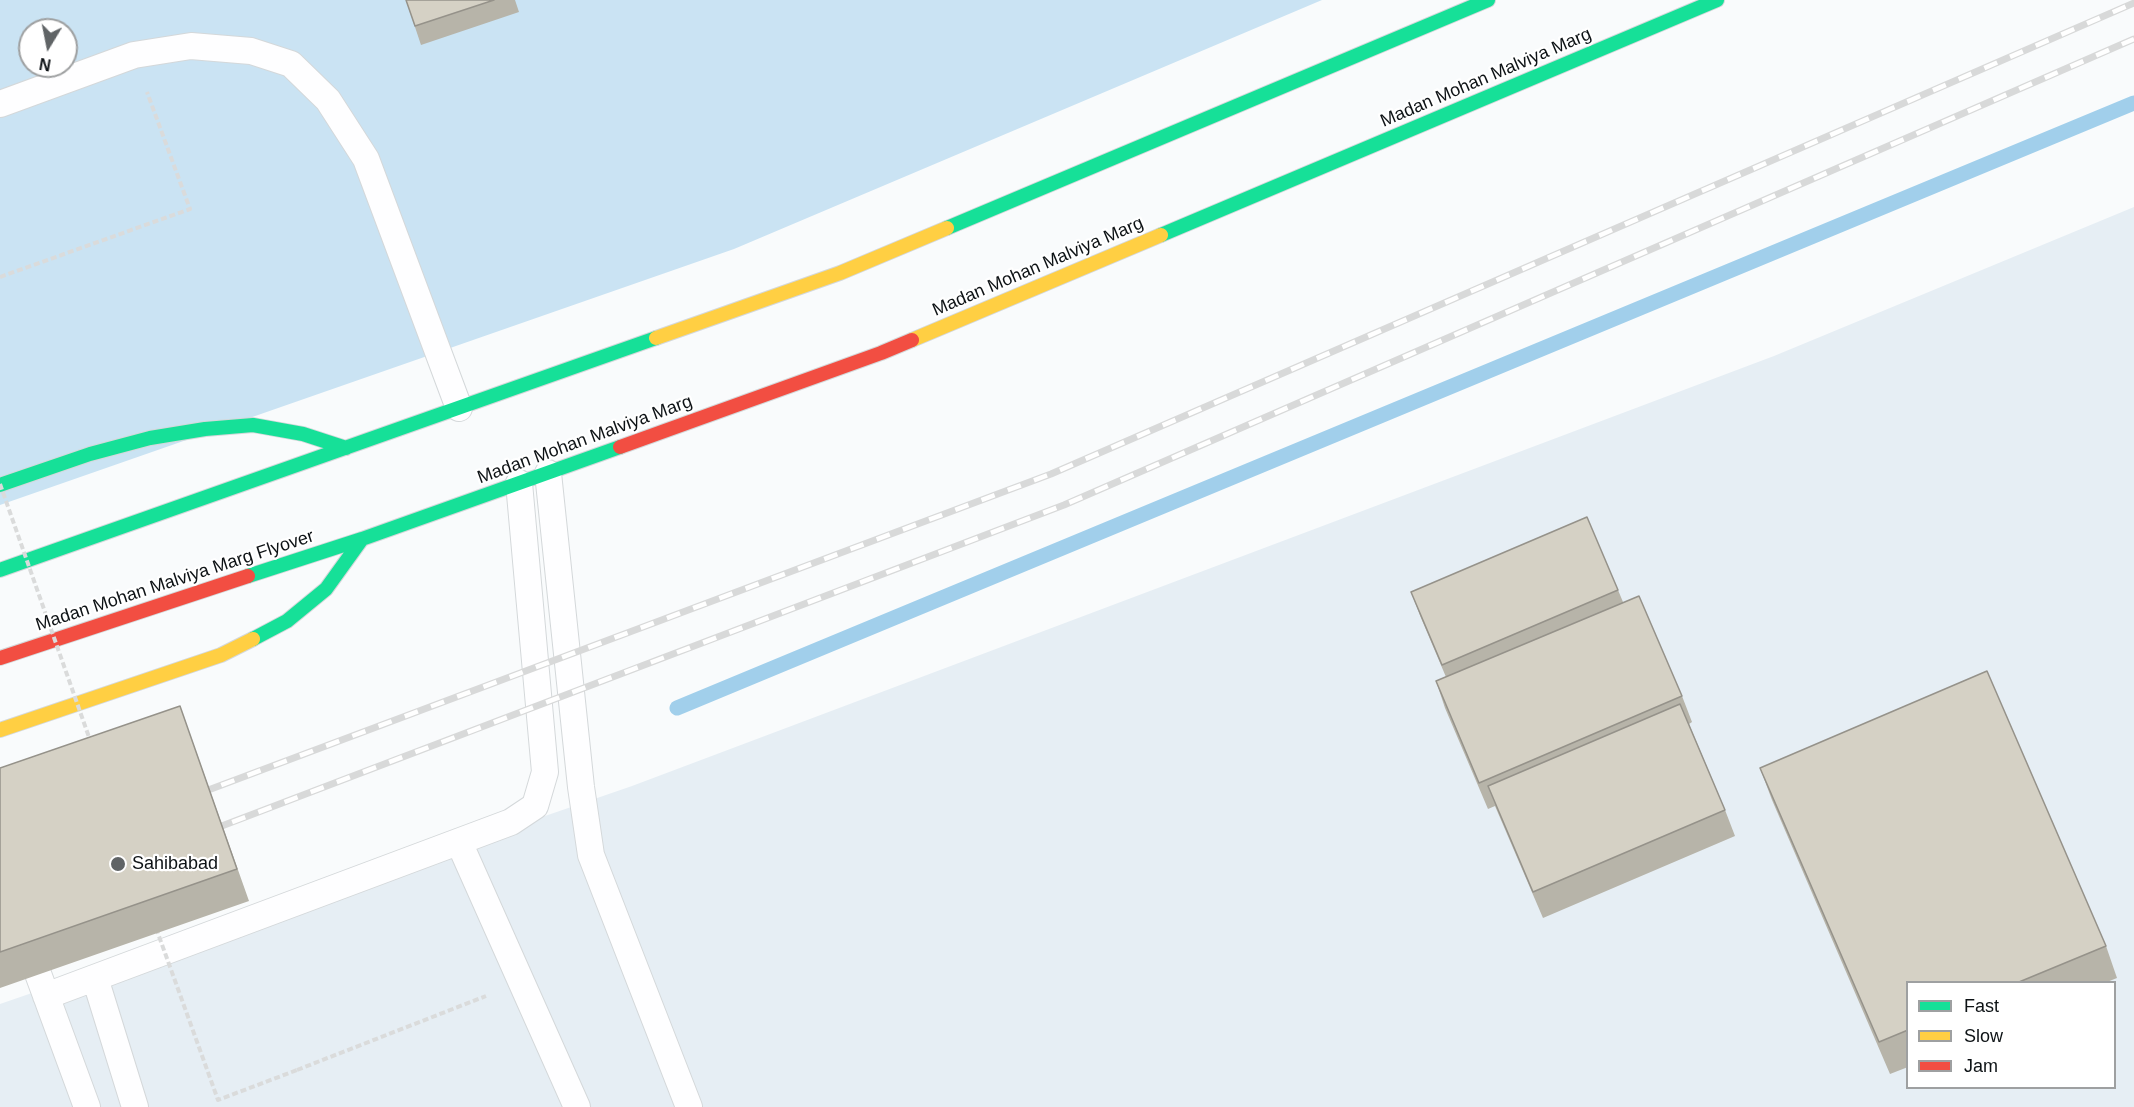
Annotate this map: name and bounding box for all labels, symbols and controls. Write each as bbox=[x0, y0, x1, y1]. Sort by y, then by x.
north arrow bbox=[18, 18, 78, 78]
street label: Madan Mohan Malviya Marg bbox=[1377, 24, 1595, 132]
text: N bbox=[38, 55, 52, 74]
street label: Madan Mohan Malviya Marg bbox=[929, 213, 1147, 321]
street label: Madan Mohan Malviya Marg bbox=[475, 391, 695, 489]
street label: Madan Mohan Malviya Marg Flyover bbox=[33, 526, 317, 636]
place label: Sahibabad bbox=[132, 853, 218, 875]
marker: Sahibabad bbox=[109, 855, 127, 873]
legend bbox=[1906, 981, 2116, 1089]
text: Fast bbox=[1964, 996, 1999, 1016]
text: Slow bbox=[1964, 1026, 2003, 1046]
text: Jam bbox=[1964, 1056, 1998, 1076]

